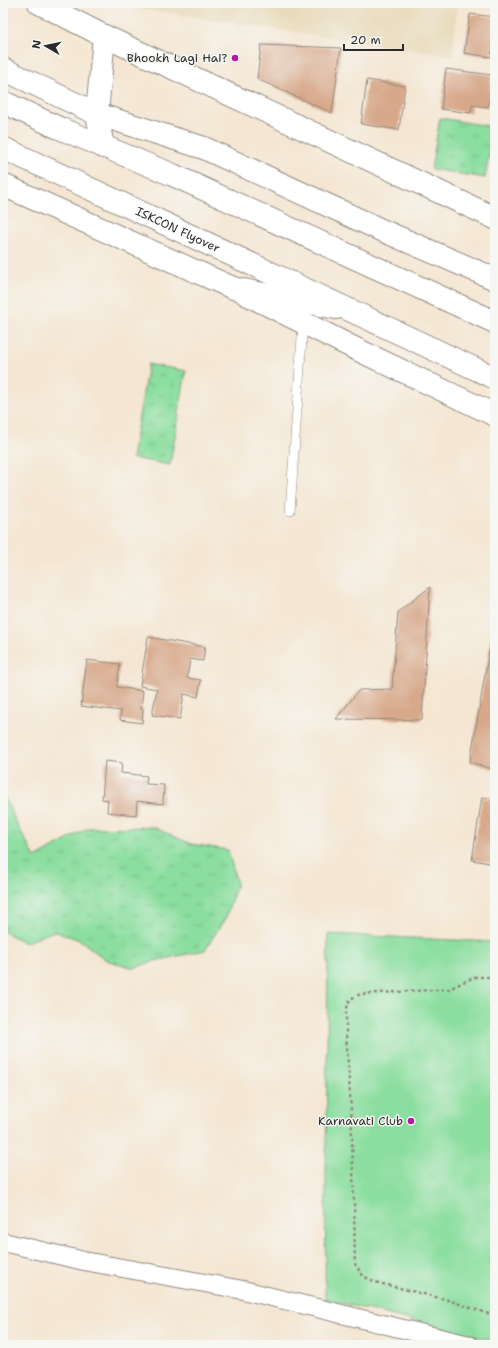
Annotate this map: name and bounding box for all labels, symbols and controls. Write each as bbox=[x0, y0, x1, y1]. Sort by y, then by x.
north arrow bbox=[26, 26, 66, 66]
scale bar bbox=[344, 26, 403, 52]
text: 20 m bbox=[350, 32, 381, 48]
text: N bbox=[29, 39, 45, 50]
place label: Bhookh Lagi Hai? bbox=[127, 50, 227, 66]
marker: Bhookh Lagi Hai? bbox=[230, 53, 240, 63]
street label: ISKCON Flyover bbox=[133, 203, 223, 256]
place label: Karnavati Club bbox=[318, 1113, 403, 1129]
marker: Karnavati Club bbox=[406, 1116, 416, 1126]

